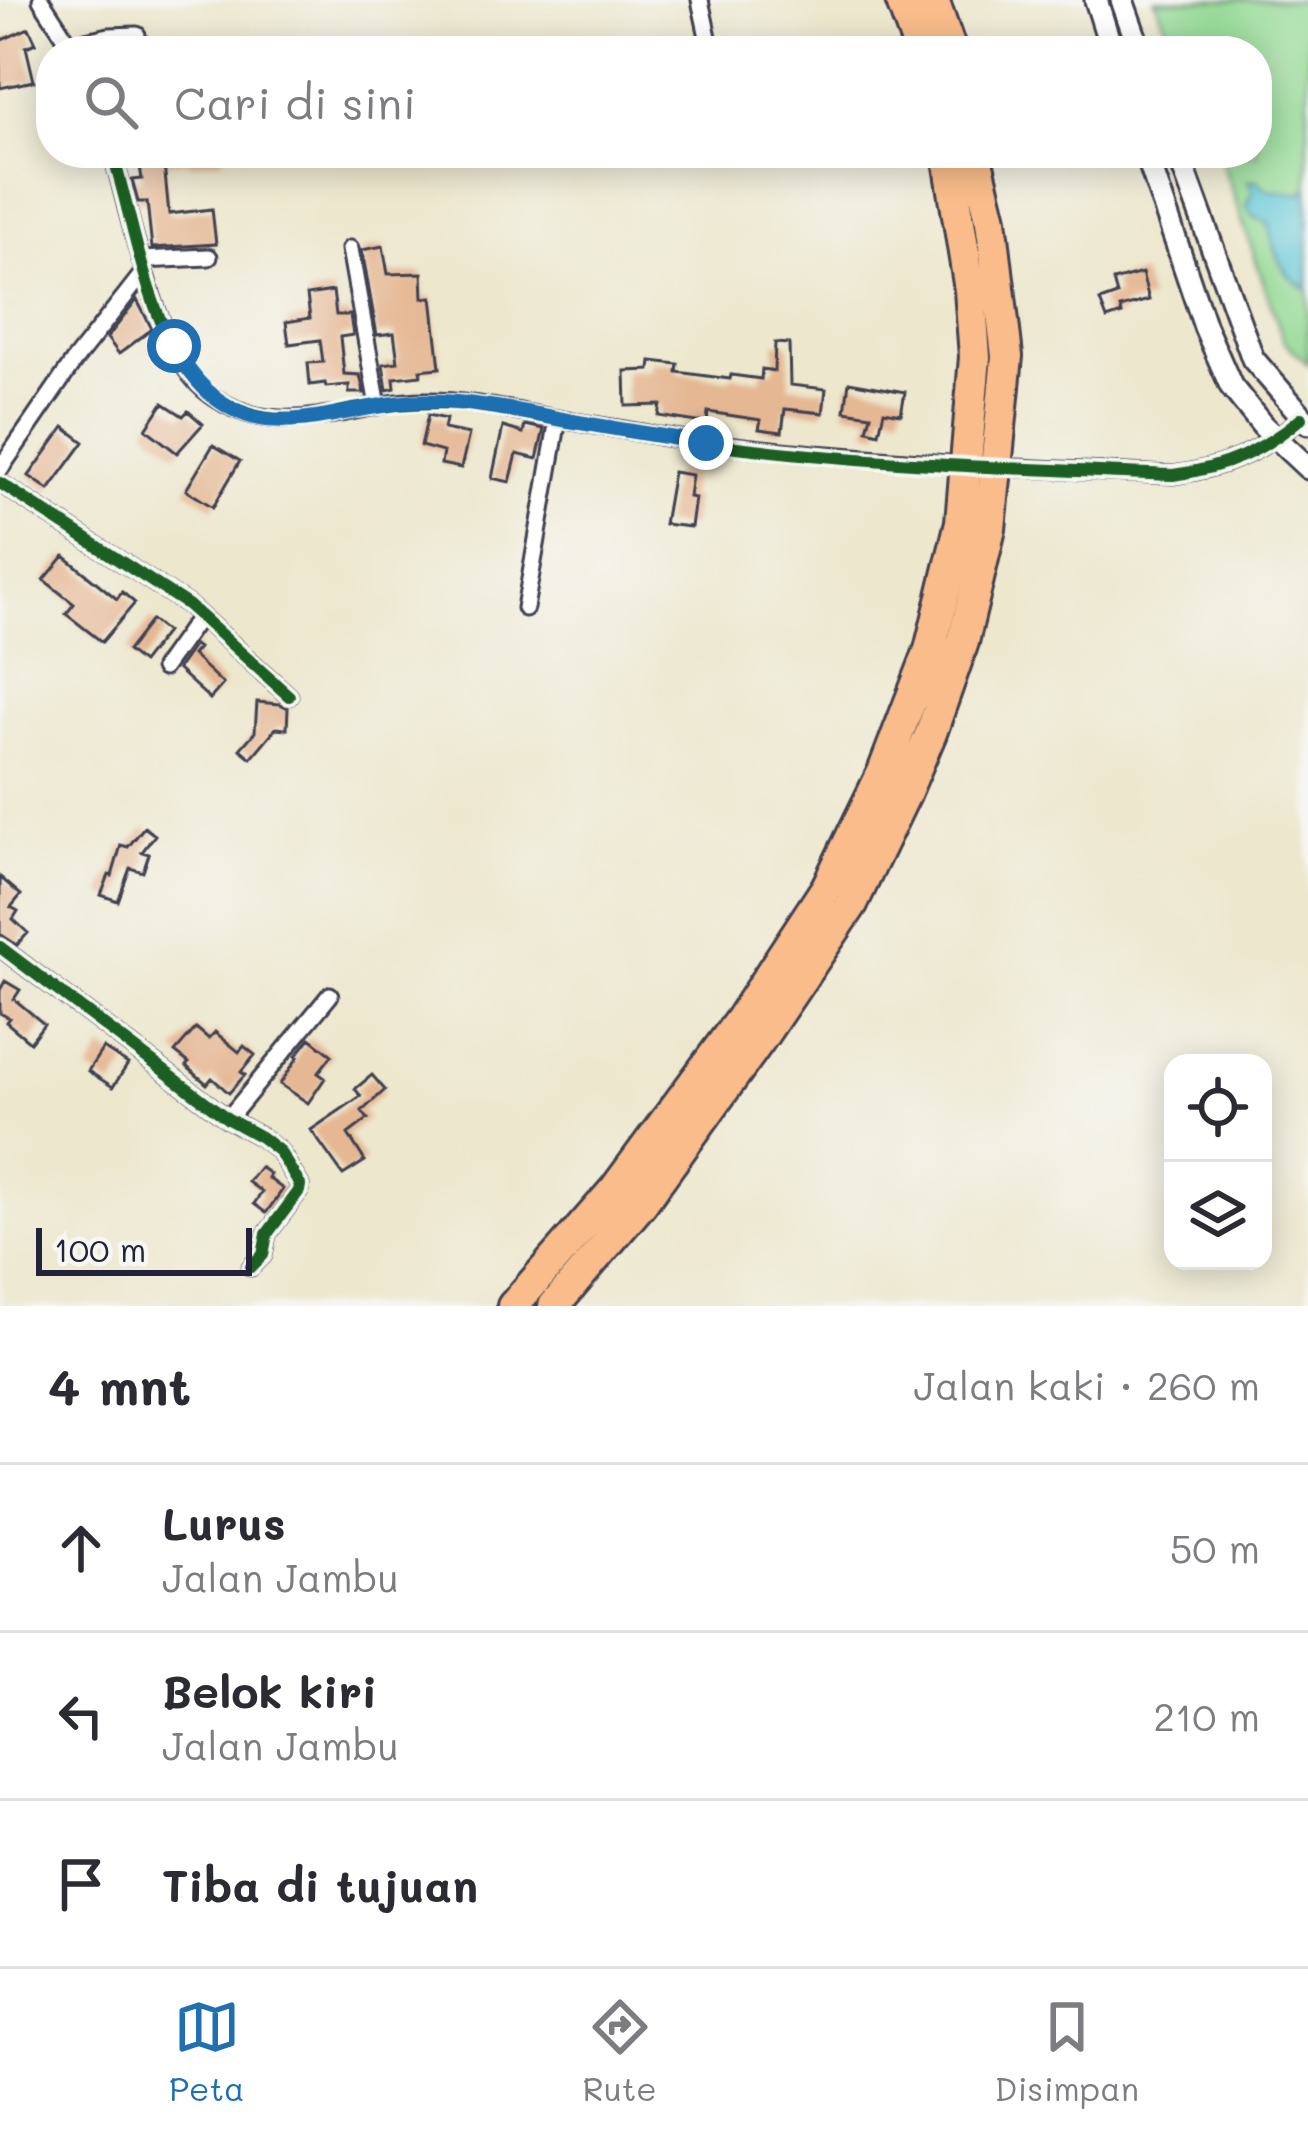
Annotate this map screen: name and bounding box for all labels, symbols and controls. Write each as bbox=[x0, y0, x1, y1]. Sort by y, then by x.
search box bbox=[36, 36, 1272, 168]
icon: search bbox=[78, 69, 144, 135]
text: Cari di sini bbox=[174, 73, 416, 131]
route start bbox=[147, 319, 201, 373]
route end bbox=[679, 416, 733, 470]
map controls bbox=[1164, 1054, 1272, 1270]
button: locate bbox=[1164, 1054, 1272, 1162]
button: layers bbox=[1164, 1162, 1272, 1270]
scale bar bbox=[36, 1222, 252, 1275]
text: 100 m bbox=[54, 1227, 146, 1270]
text: 4 mnt bbox=[48, 1351, 191, 1418]
text: Jalan kaki · 260 m bbox=[914, 1359, 1260, 1410]
text: Lurus bbox=[162, 1493, 286, 1551]
icon: ahead bbox=[48, 1515, 114, 1581]
text: 50 m bbox=[1170, 1522, 1260, 1573]
text: Jalan Jambu bbox=[162, 1551, 399, 1602]
text: Belok kiri bbox=[162, 1661, 377, 1719]
icon: left bbox=[48, 1683, 114, 1749]
text: 210 m bbox=[1153, 1690, 1260, 1741]
text: Jalan Jambu bbox=[162, 1719, 399, 1770]
icon: arrive bbox=[48, 1851, 114, 1917]
text: Tiba di tujuan bbox=[162, 1855, 478, 1913]
tab: Peta bbox=[169, 1994, 245, 2109]
tab: Rute bbox=[583, 1994, 657, 2109]
tab: Disimpan bbox=[995, 1994, 1139, 2109]

